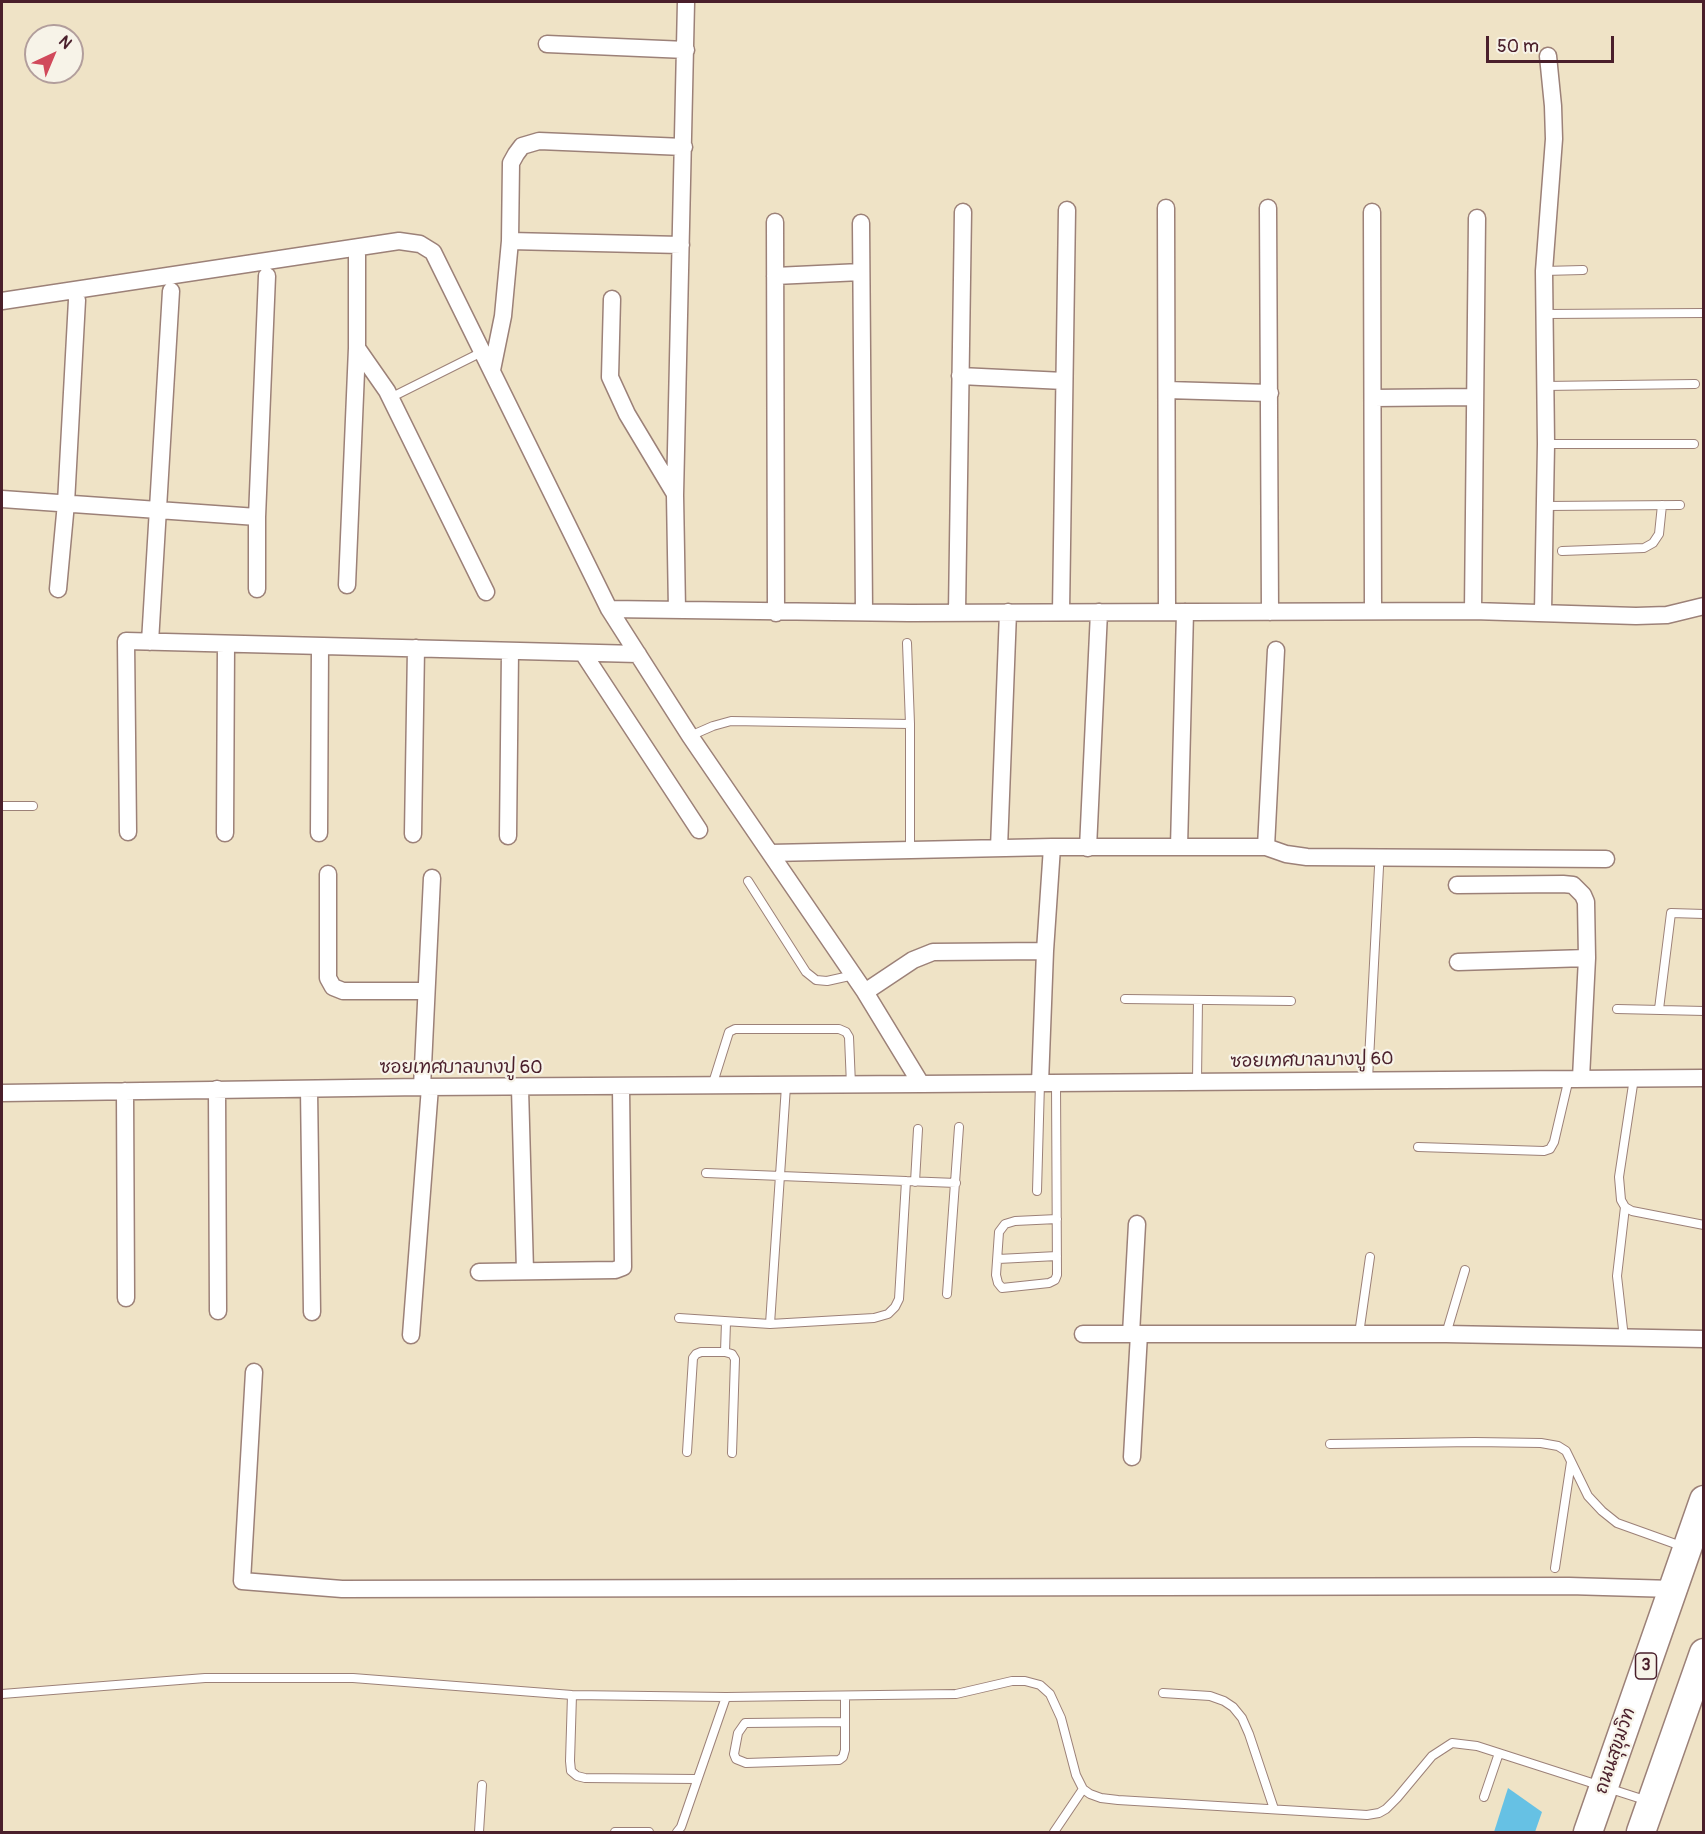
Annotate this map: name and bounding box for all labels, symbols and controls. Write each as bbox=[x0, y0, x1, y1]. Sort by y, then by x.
north arrow bbox=[24, 24, 84, 84]
scale bar bbox=[1489, 24, 1616, 62]
text: N bbox=[54, 32, 76, 53]
text: 50 m bbox=[1497, 35, 1539, 58]
street label: ซอยเทศบาลบางปู 60 bbox=[1230, 1049, 1394, 1073]
street label: ซอยเทศบาลบางปู 60 bbox=[379, 1057, 543, 1079]
road number: 3 bbox=[1636, 1653, 1656, 1679]
street label: ถนนสุขุมวิท bbox=[1591, 1705, 1641, 1797]

